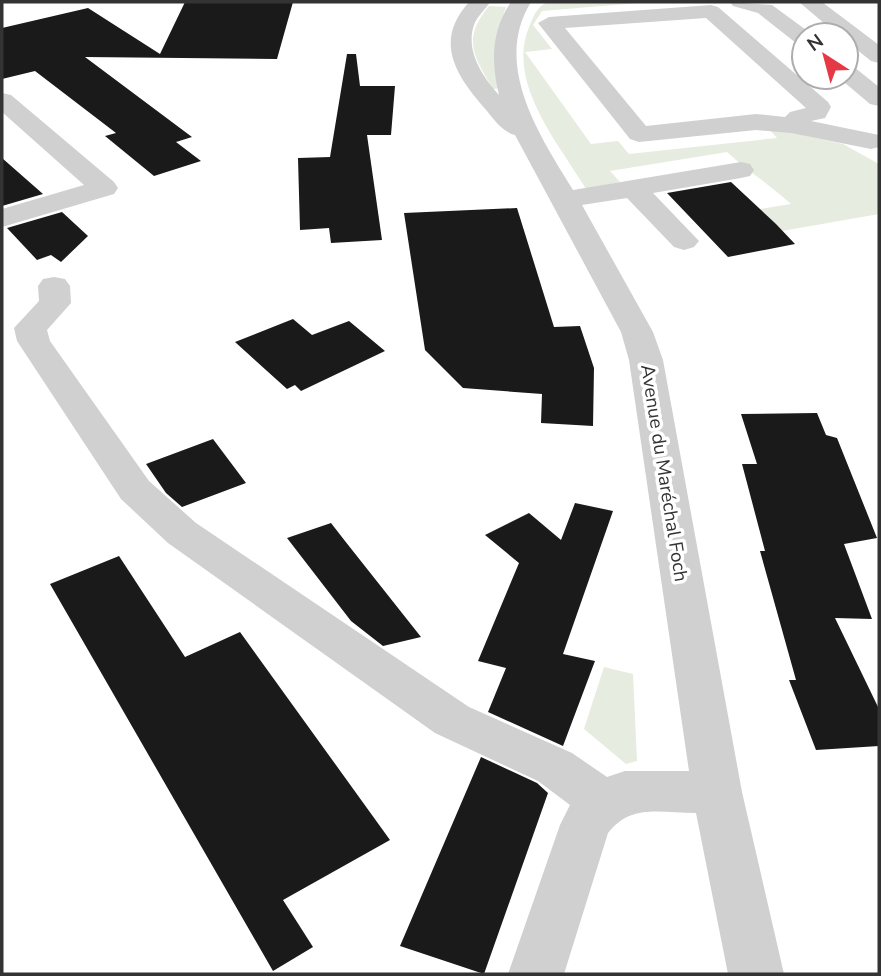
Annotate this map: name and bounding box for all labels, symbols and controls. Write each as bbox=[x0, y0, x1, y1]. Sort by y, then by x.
north arrow bbox=[790, 21, 860, 91]
text: N bbox=[802, 28, 829, 58]
street label: Avenue du Maréchal Foch bbox=[634, 362, 694, 584]

